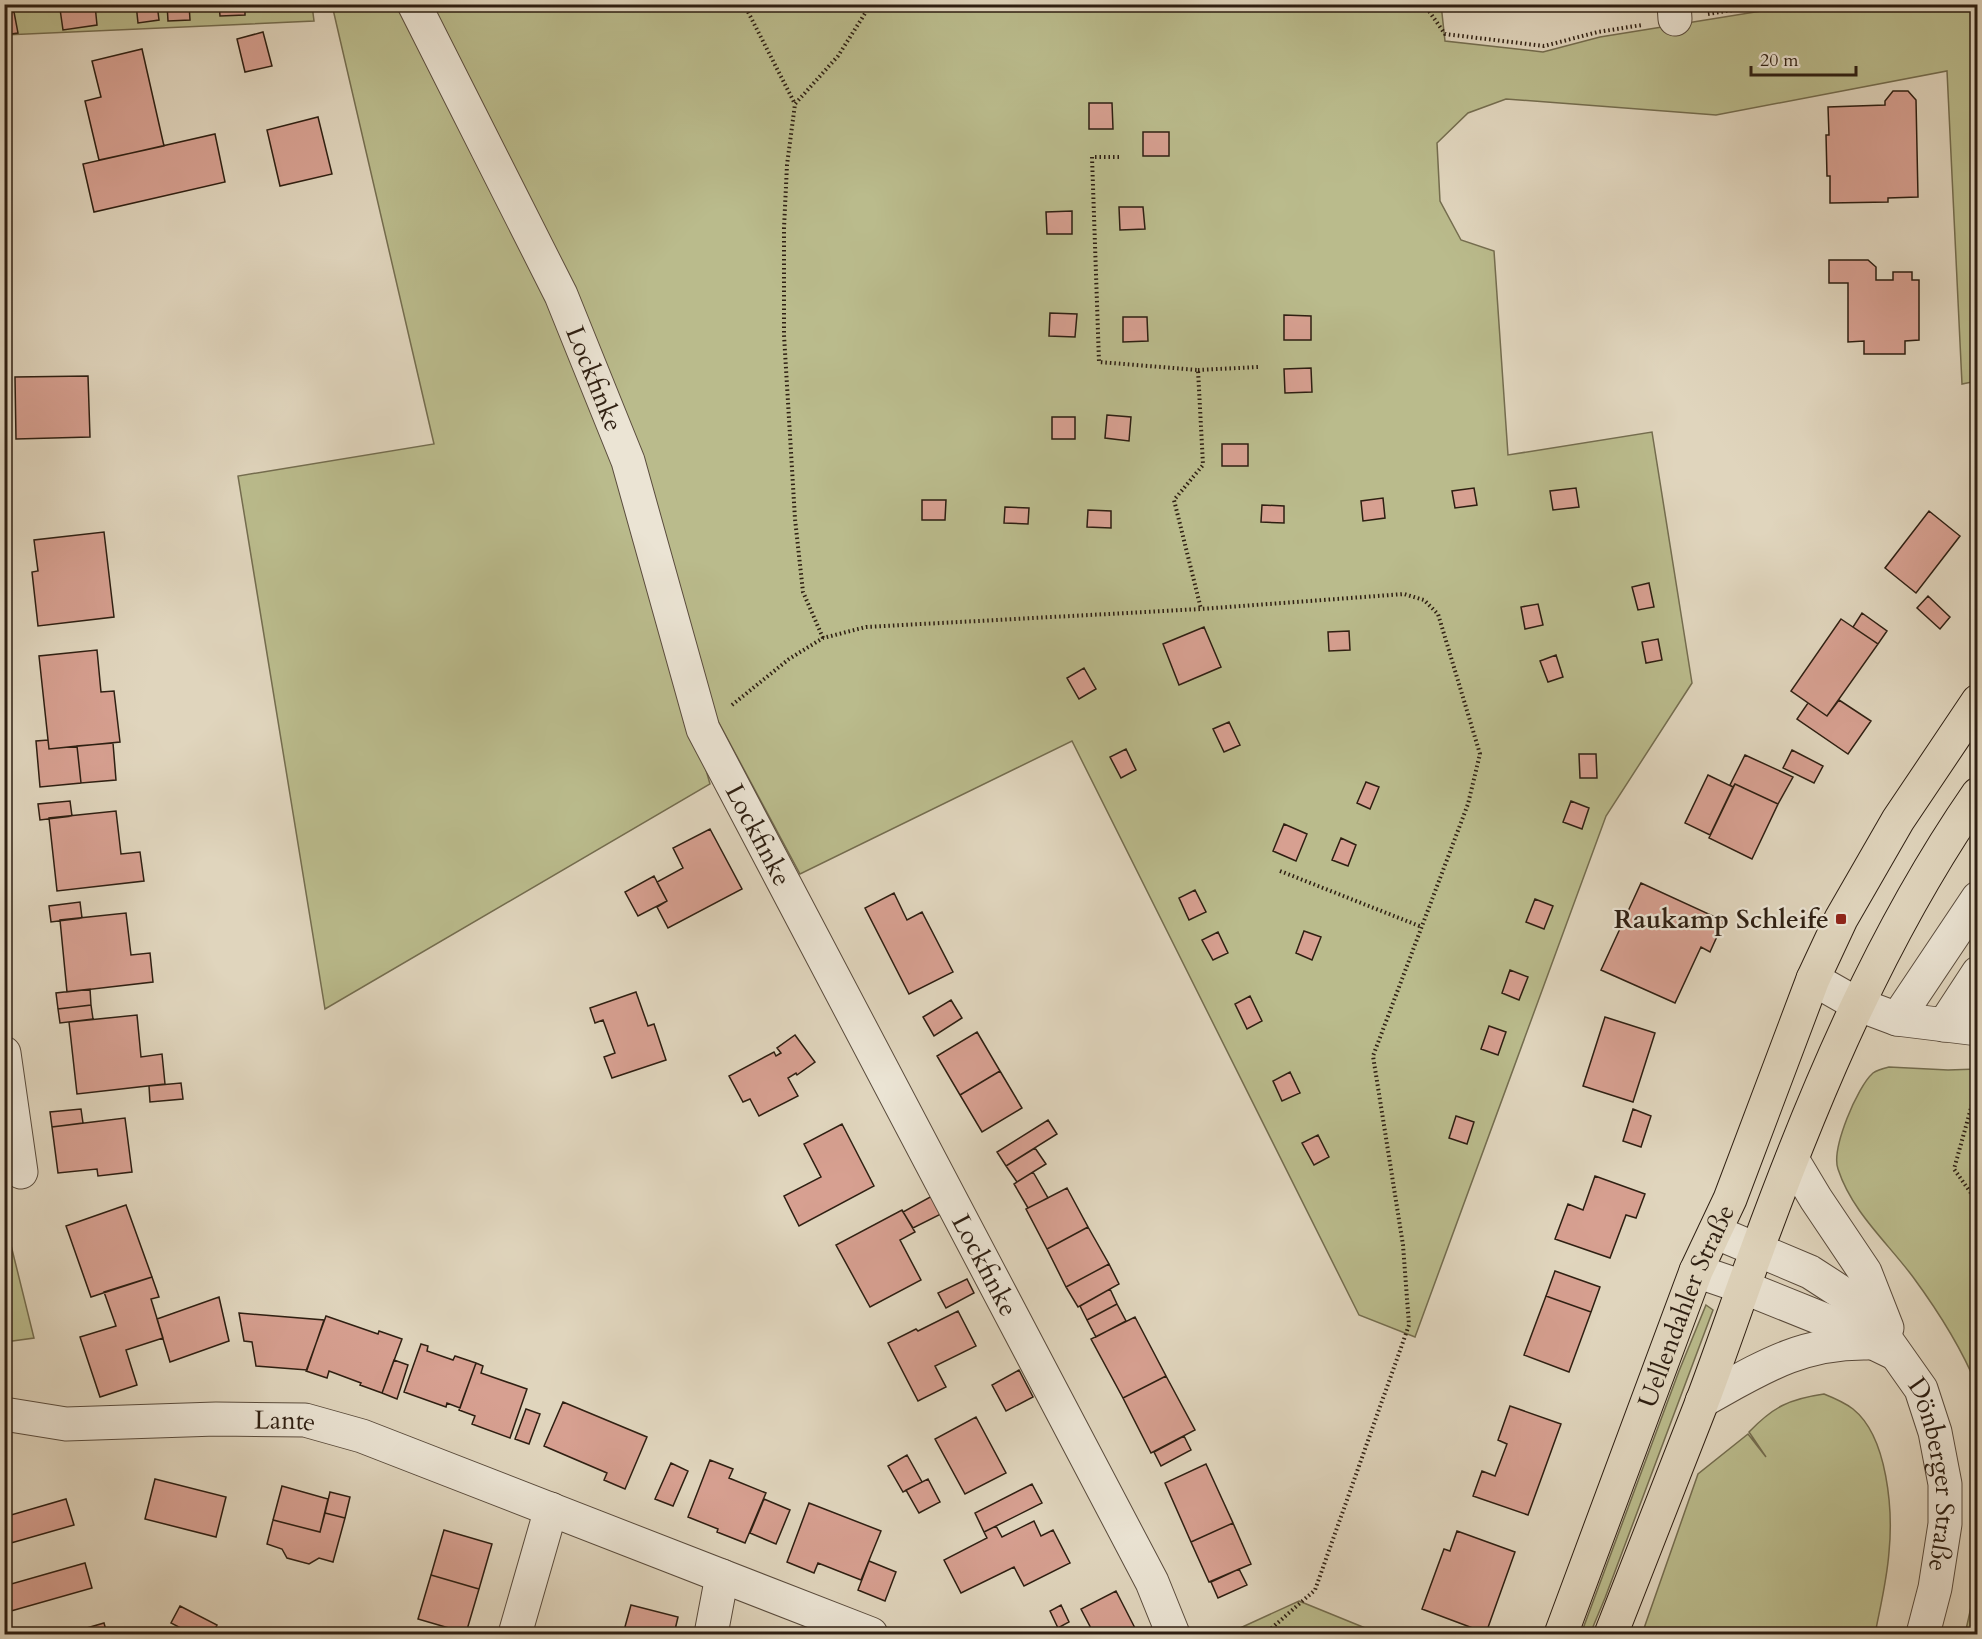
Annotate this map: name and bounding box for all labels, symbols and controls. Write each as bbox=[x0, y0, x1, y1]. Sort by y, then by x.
scale bar bbox=[1751, 39, 1856, 77]
text: 20 m bbox=[1760, 48, 1799, 73]
street label: Lockfinke bbox=[558, 321, 632, 436]
street label: Lockfinke bbox=[717, 778, 800, 892]
place label: Raukamp Schleife bbox=[1614, 902, 1829, 937]
marker: Raukamp Schleife bbox=[1834, 912, 1848, 926]
street label: Uellendahler Straße bbox=[1629, 1198, 1743, 1413]
street label: Lockfinke bbox=[944, 1208, 1026, 1322]
street label: Dönberger Straße bbox=[1900, 1370, 1963, 1574]
street label: Lante bbox=[254, 1402, 320, 1440]

